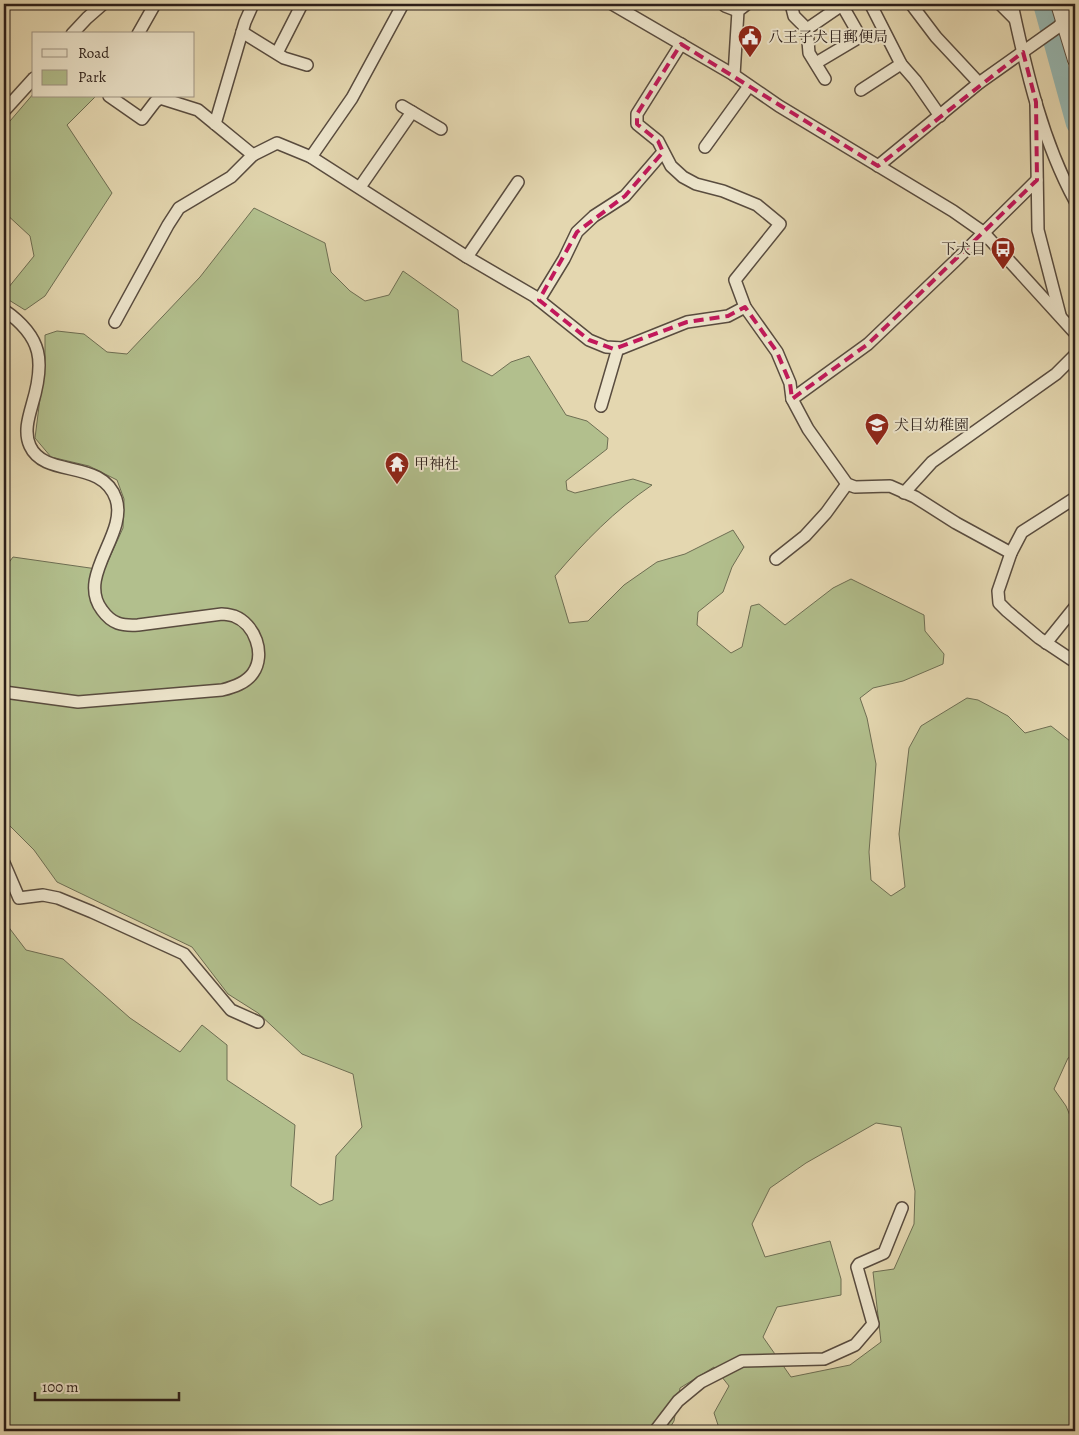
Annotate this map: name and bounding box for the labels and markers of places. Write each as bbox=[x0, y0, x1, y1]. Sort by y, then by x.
public building icon: 八王子犬目郵便局 bbox=[737, 24, 763, 58]
place label: 八王子犬目郵便局 bbox=[768, 27, 888, 47]
bus stop icon: 下犬目 bbox=[990, 236, 1016, 270]
place label: 下犬目 bbox=[941, 239, 986, 259]
school or university icon: 犬目幼稚園 bbox=[864, 412, 890, 446]
place label: 犬目幼稚園 bbox=[894, 415, 969, 435]
temple icon: 甲神社 bbox=[384, 451, 410, 485]
place label: 甲神社 bbox=[414, 454, 459, 474]

